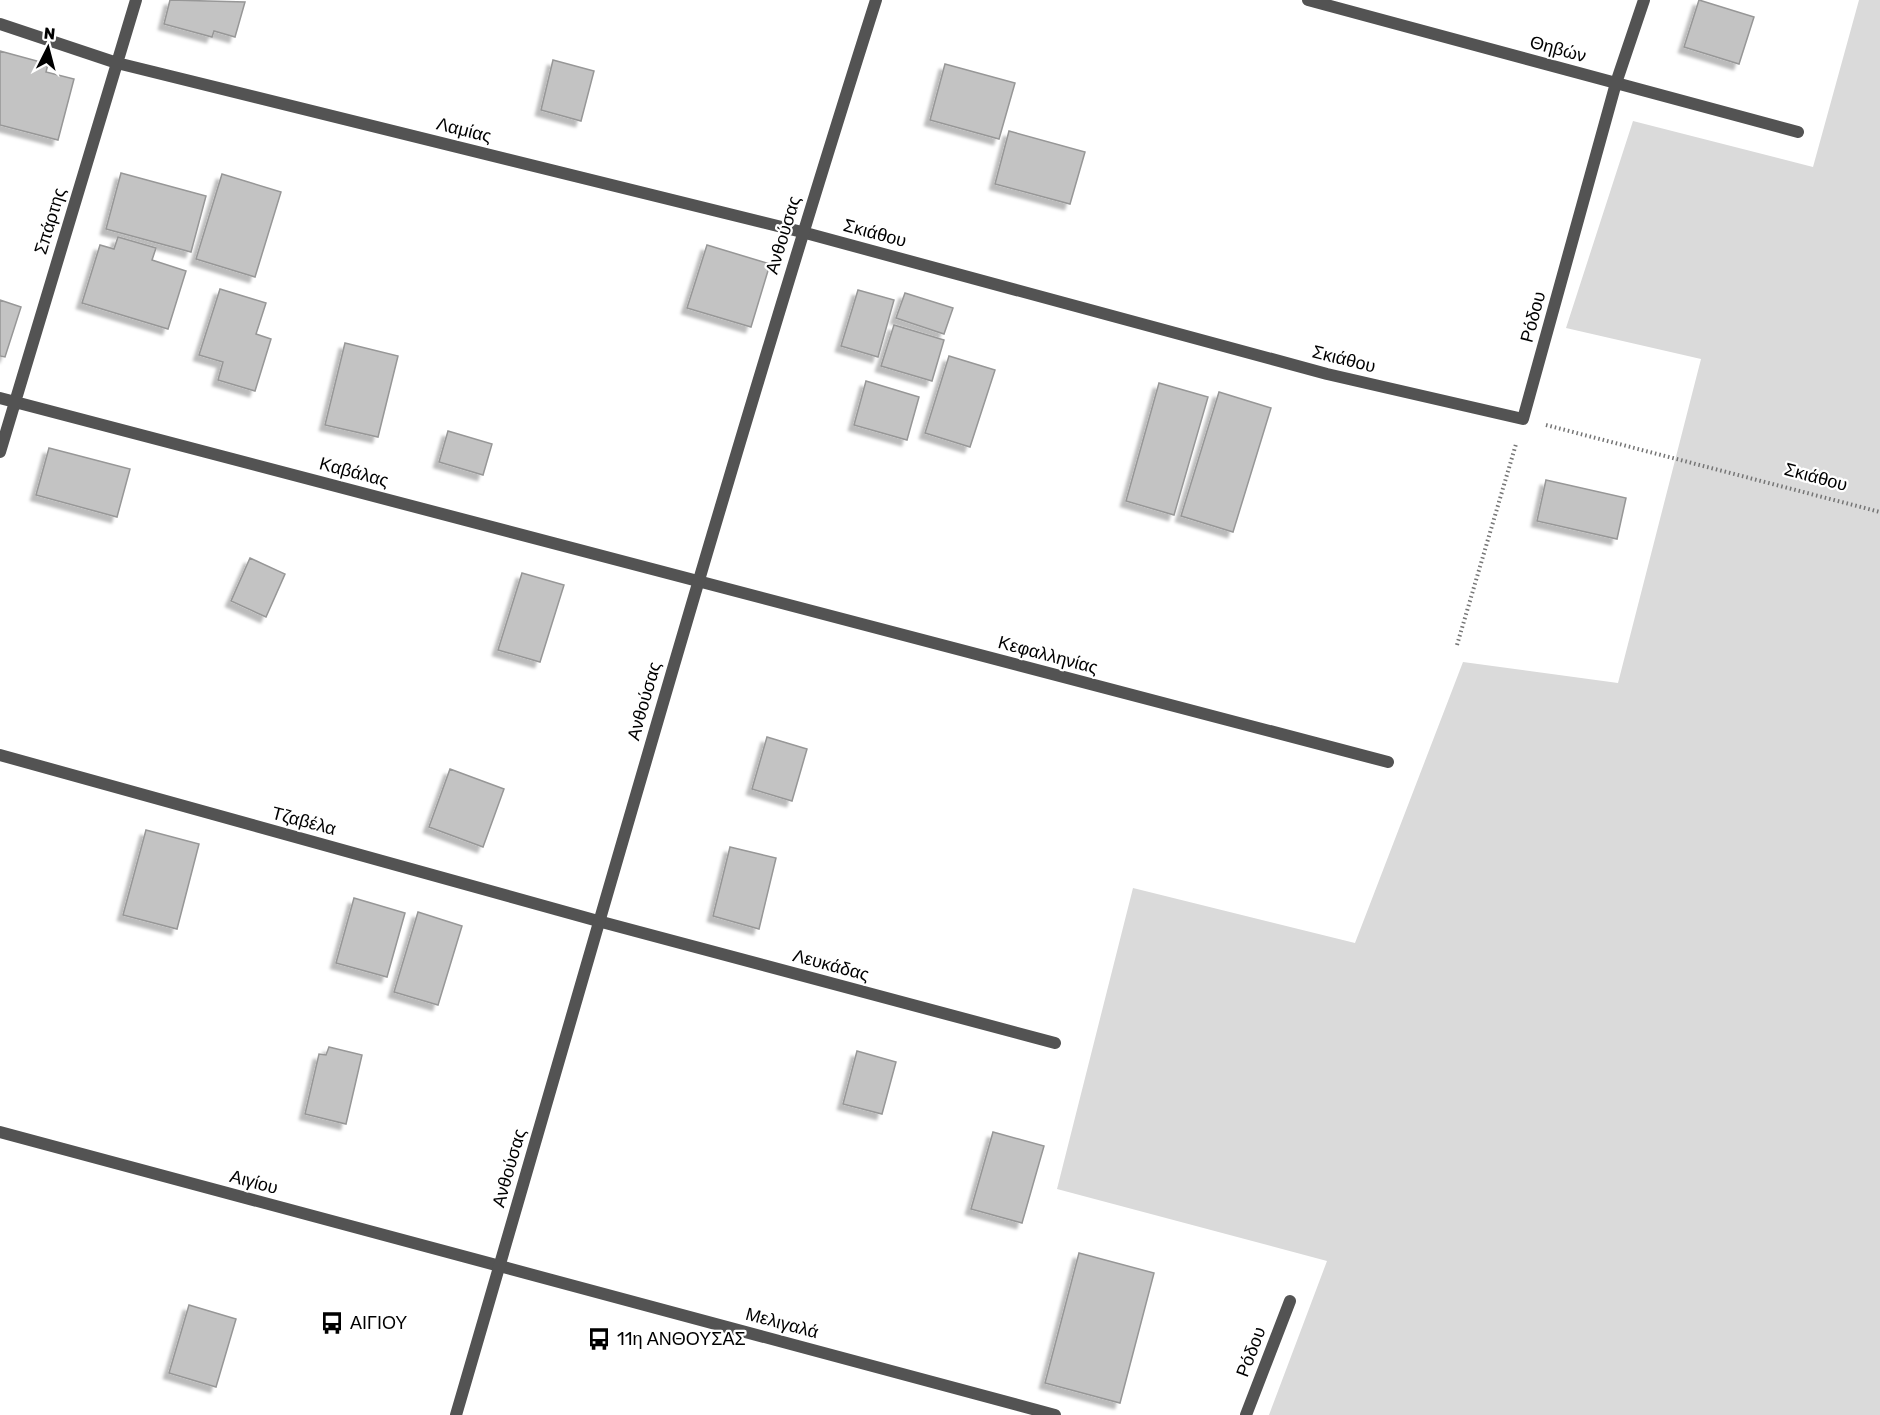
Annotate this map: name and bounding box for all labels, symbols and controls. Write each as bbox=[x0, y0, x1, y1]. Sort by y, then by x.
north arrow bbox=[18, 18, 78, 78]
text: N bbox=[43, 24, 56, 44]
street label: Θηβών bbox=[1527, 31, 1589, 67]
street label: Λαμίας bbox=[434, 113, 494, 148]
street label: Σπάρτης bbox=[29, 185, 71, 257]
street label: Ανθούσας bbox=[761, 193, 805, 277]
street label: Σκιάθου bbox=[841, 214, 909, 252]
street label: Ρόδου bbox=[1516, 289, 1550, 345]
street label: Σκιάθου bbox=[1310, 341, 1378, 377]
street label: Καβάλας bbox=[317, 452, 391, 492]
street label: Σκιάθου bbox=[1782, 458, 1850, 496]
street label: Κεφαλληνίας bbox=[996, 631, 1101, 679]
street label: Ανθούσας bbox=[622, 659, 666, 743]
street label: Τζαβέλα bbox=[269, 802, 339, 840]
street label: Λευκάδας bbox=[790, 944, 872, 986]
street label: Ανθούσας bbox=[487, 1126, 531, 1210]
street label: Αιγίου bbox=[228, 1165, 280, 1199]
street label: Μελιγαλά bbox=[743, 1303, 821, 1343]
bus stop icon: ΑΙΓΙΟΥ bbox=[319, 1310, 345, 1336]
place label: ΑΙΓΙΟΥ bbox=[350, 1312, 407, 1334]
street label: Ρόδου bbox=[1231, 1324, 1271, 1380]
bus stop icon: 11η ΑΝΘΟΥΣΑΣ bbox=[586, 1326, 612, 1352]
place label: 11η ΑΝΘΟΥΣΑΣ bbox=[617, 1328, 746, 1350]

